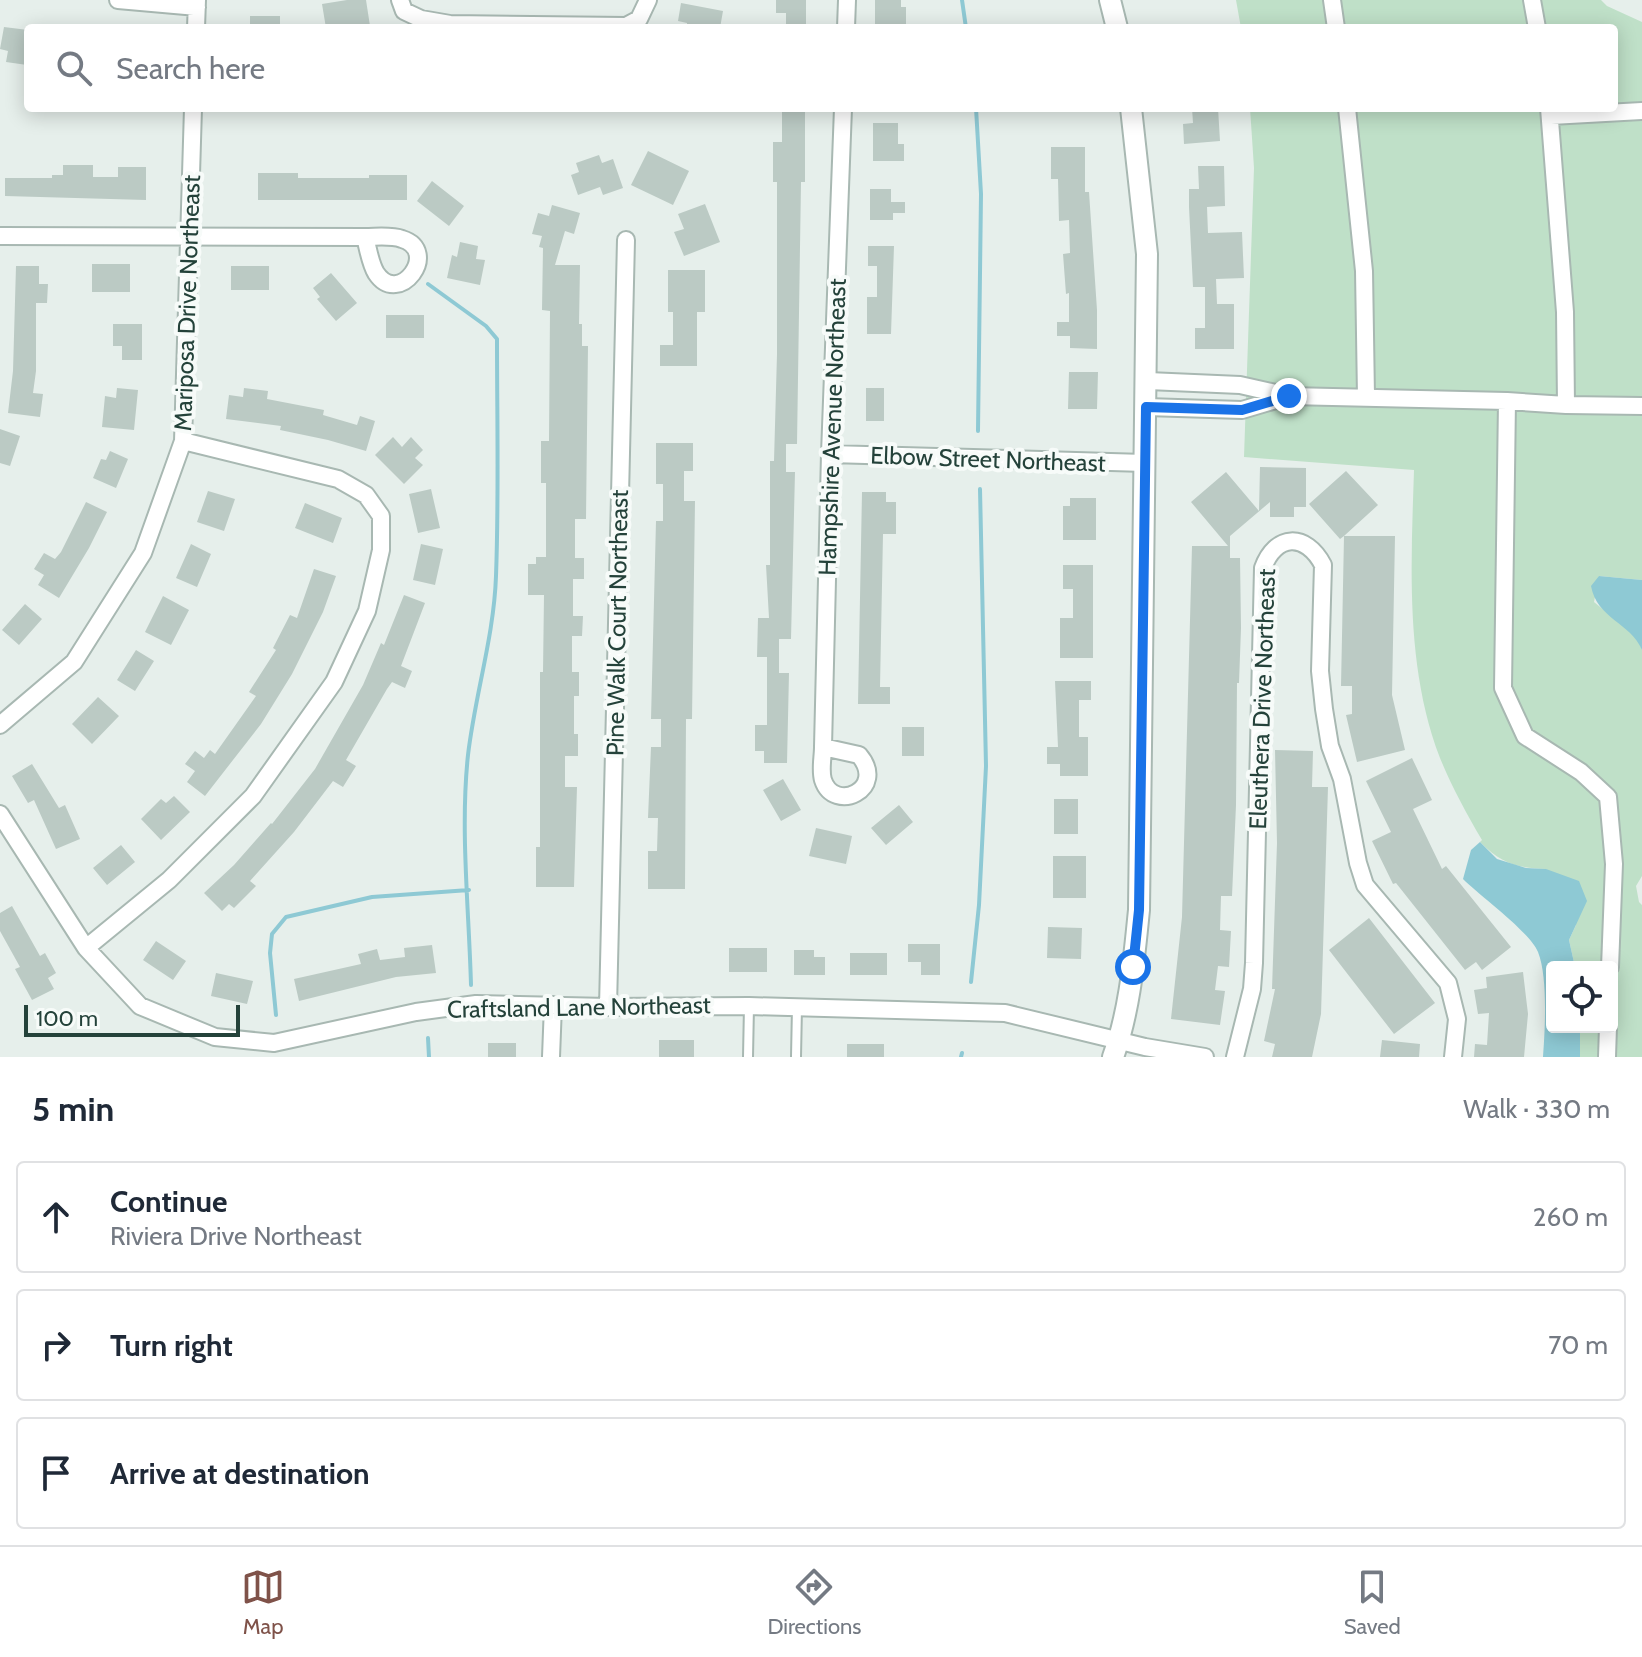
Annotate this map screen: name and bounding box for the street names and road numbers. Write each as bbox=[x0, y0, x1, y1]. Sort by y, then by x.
street label: Mariposa Drive Northeast bbox=[168, 174, 206, 432]
street label: Hampshire Avenue Northeast bbox=[812, 278, 852, 576]
street label: Elbow Street Northeast bbox=[870, 440, 1106, 478]
street label: Pine Walk Court Northeast bbox=[600, 490, 634, 756]
street label: Eleuthera Drive Northeast bbox=[1243, 568, 1281, 830]
street label: Craftsland Lane Northeast bbox=[447, 990, 711, 1024]

